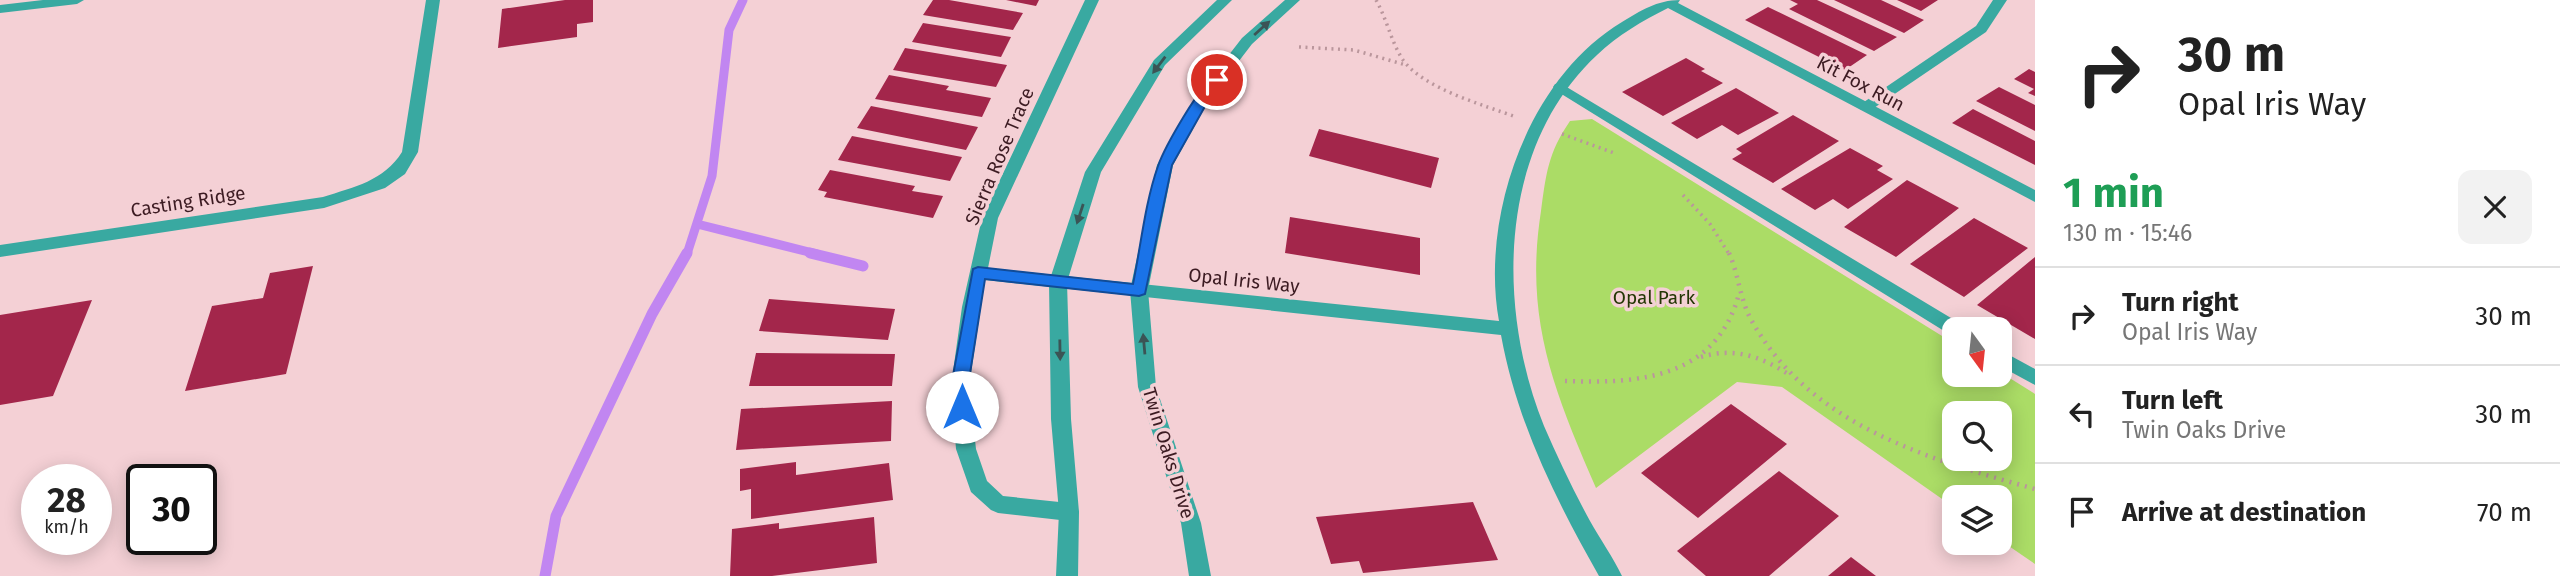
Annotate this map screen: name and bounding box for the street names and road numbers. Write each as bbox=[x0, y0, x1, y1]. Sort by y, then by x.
street label: Kit Fox Run bbox=[1813, 51, 1909, 116]
street label: Sierra Rose Trace bbox=[960, 84, 1039, 228]
street label: Casting Ridge bbox=[129, 181, 247, 222]
street label: Opal Iris Way bbox=[1187, 263, 1301, 298]
street label: Twin Oaks Drive bbox=[1138, 385, 1199, 521]

